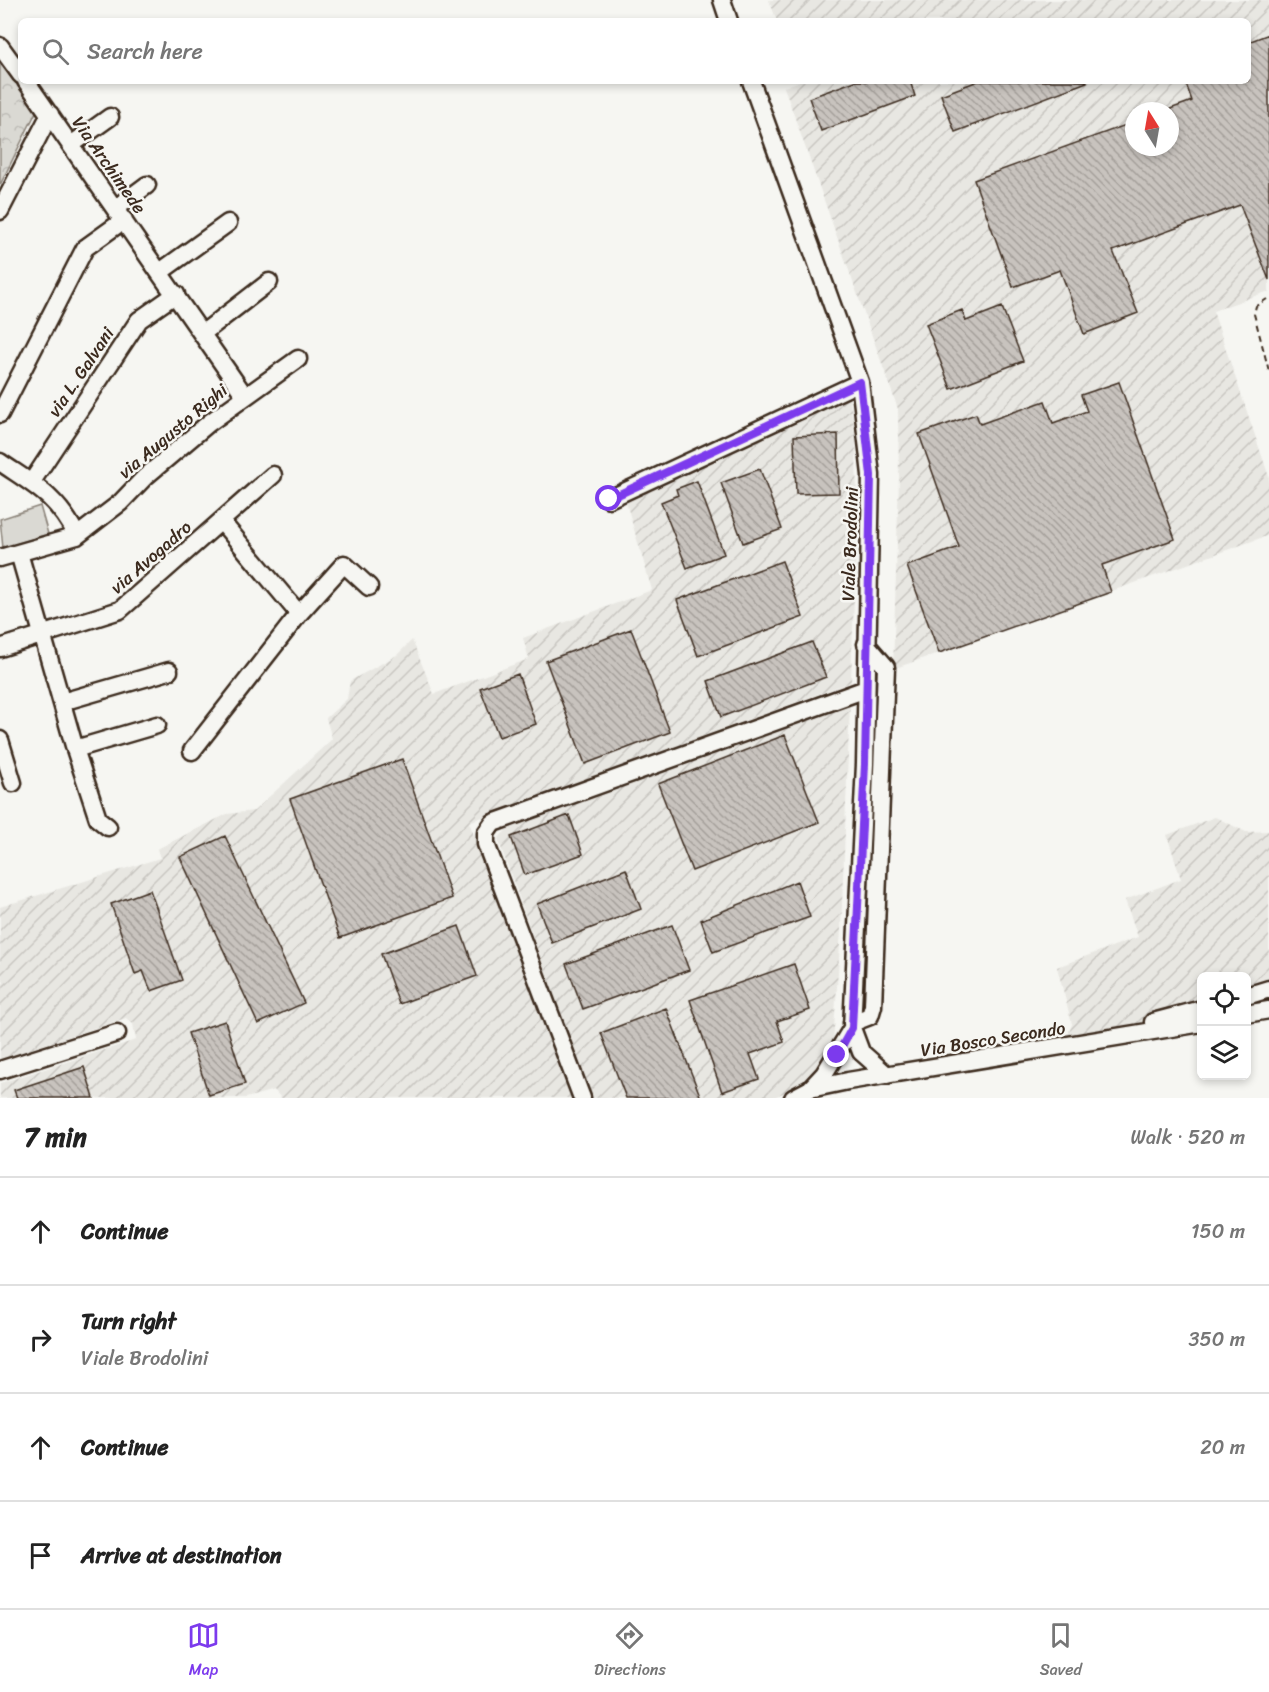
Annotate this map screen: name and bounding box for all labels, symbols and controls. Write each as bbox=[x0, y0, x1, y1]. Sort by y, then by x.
search box bbox=[18, 18, 1251, 84]
text: Search here bbox=[87, 32, 203, 71]
icon: search bbox=[39, 35, 72, 68]
north arrow bbox=[1125, 102, 1179, 156]
street label: Via Archimede bbox=[63, 109, 155, 221]
street label: via L. Galvani bbox=[39, 319, 124, 424]
street label: via Augusto Righi bbox=[111, 374, 236, 487]
route start bbox=[595, 485, 621, 511]
street label: Viale Brodolini bbox=[832, 485, 868, 602]
street label: via Avogadro bbox=[103, 512, 199, 602]
map controls bbox=[1197, 972, 1251, 1080]
button: locate bbox=[1197, 972, 1251, 1026]
street label: Via Bosco Secondo bbox=[918, 1012, 1068, 1066]
button: layers bbox=[1197, 1026, 1251, 1080]
route end bbox=[823, 1041, 849, 1067]
text: 7 min bbox=[24, 1114, 87, 1160]
text: Walk · 520 m bbox=[1131, 1120, 1245, 1155]
text: Continue bbox=[81, 1212, 169, 1251]
text: 150 m bbox=[1191, 1214, 1245, 1249]
icon: ahead bbox=[24, 1215, 57, 1248]
text: Turn right bbox=[81, 1302, 176, 1341]
text: 350 m bbox=[1189, 1322, 1245, 1357]
icon: right bbox=[24, 1323, 57, 1356]
text: Viale Brodolini bbox=[81, 1341, 208, 1376]
text: Continue bbox=[81, 1428, 169, 1467]
text: 20 m bbox=[1200, 1430, 1245, 1465]
icon: ahead bbox=[24, 1431, 57, 1464]
text: Arrive at destination bbox=[81, 1536, 282, 1575]
icon: arrive bbox=[24, 1539, 57, 1572]
tab: Map bbox=[187, 1619, 220, 1684]
tab: Directions bbox=[594, 1619, 666, 1684]
tab: Saved bbox=[1040, 1619, 1082, 1684]

